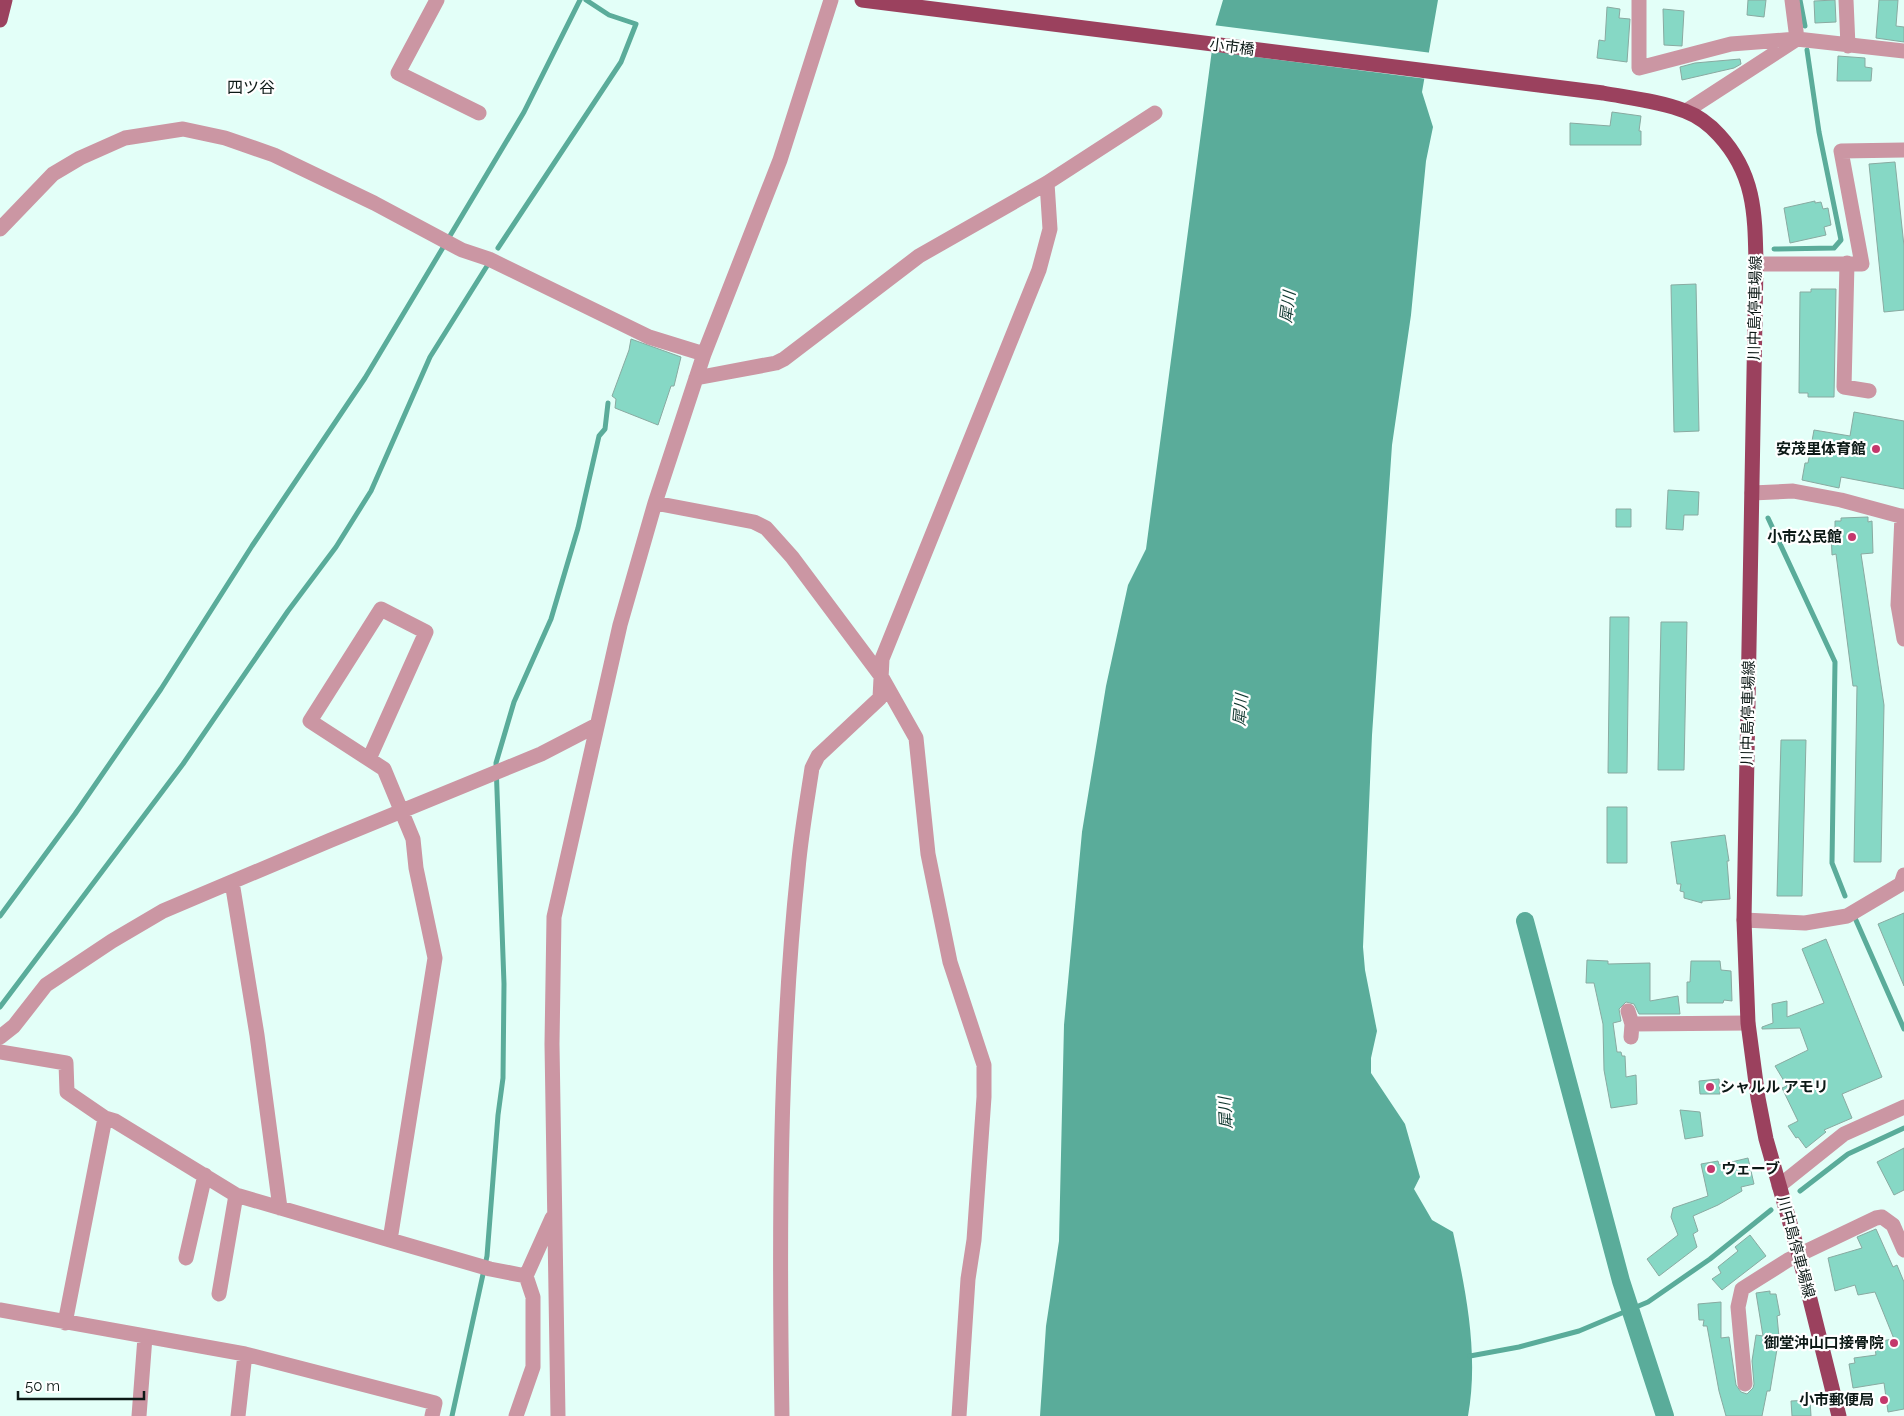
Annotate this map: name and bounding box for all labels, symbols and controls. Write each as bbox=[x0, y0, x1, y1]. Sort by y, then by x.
street label: 小市橋 bbox=[1209, 35, 1255, 59]
district label: 四ツ谷 bbox=[227, 78, 275, 97]
street label: 川中島停車場線 bbox=[1745, 255, 1765, 361]
water label: 犀川 bbox=[1276, 288, 1299, 324]
place label: 安茂里体育館 bbox=[1776, 440, 1866, 458]
marker: 安茂里体育館 bbox=[1870, 443, 1882, 455]
place label: 小市公民館 bbox=[1767, 528, 1842, 546]
marker: 小市公民館 bbox=[1846, 531, 1858, 543]
street label: 川中島停車場線 bbox=[1738, 660, 1758, 766]
water label: 犀川 bbox=[1230, 691, 1252, 727]
place label: シャルル アモリ bbox=[1720, 1078, 1829, 1096]
marker: シャルル アモリ bbox=[1704, 1081, 1716, 1093]
water label: 犀川 bbox=[1215, 1095, 1236, 1129]
place label: ウェーブ bbox=[1721, 1160, 1780, 1178]
marker: ウェーブ bbox=[1705, 1163, 1717, 1175]
street label: 川中島停車場線 bbox=[1774, 1194, 1818, 1300]
place label: 御堂沖山口接骨院 bbox=[1764, 1334, 1884, 1352]
marker: 御堂沖山口接骨院 bbox=[1888, 1337, 1900, 1349]
scale bar bbox=[18, 1368, 144, 1400]
text: 50 m bbox=[25, 1377, 60, 1395]
place label: 小市郵便局 bbox=[1799, 1391, 1874, 1409]
marker: 小市郵便局 bbox=[1878, 1394, 1890, 1406]

